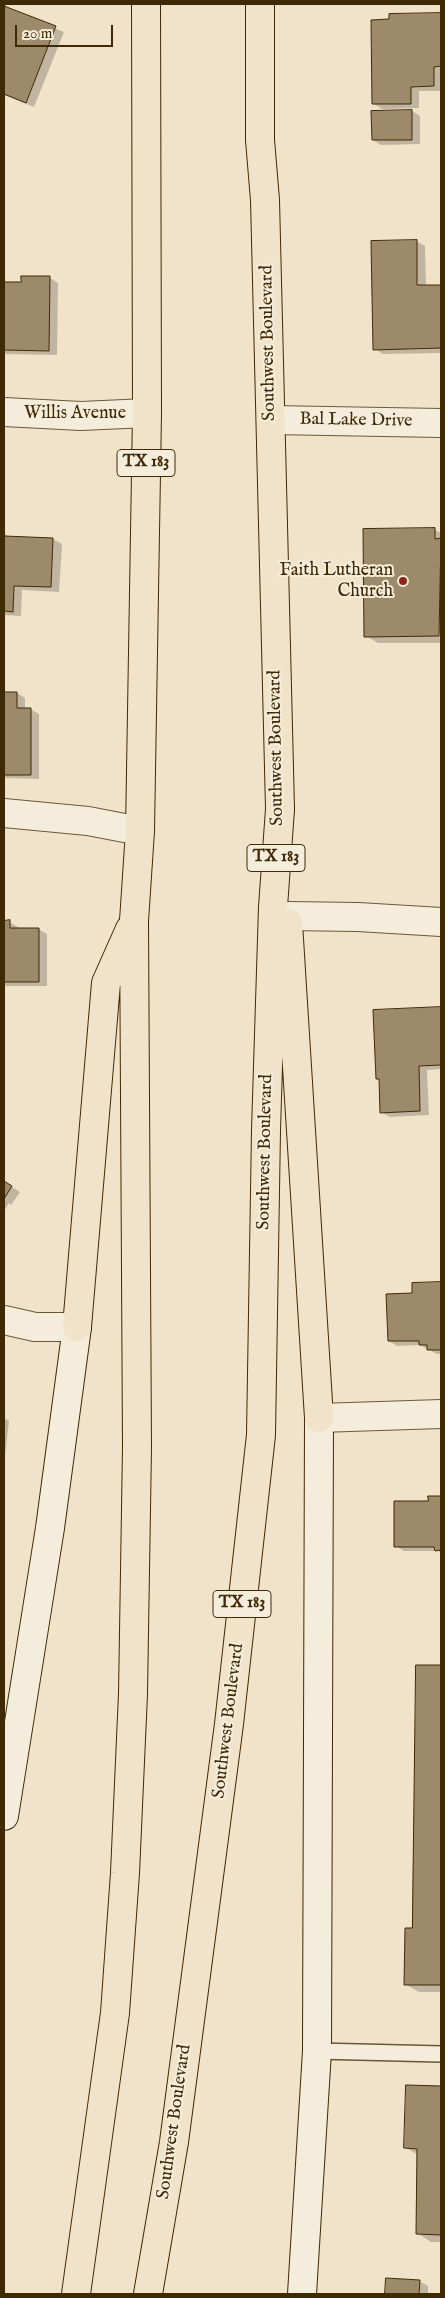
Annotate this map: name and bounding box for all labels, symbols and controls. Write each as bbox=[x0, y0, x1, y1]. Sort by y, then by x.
scale bar bbox=[18, 15, 115, 47]
text: 20 m bbox=[23, 24, 52, 43]
street label: Southwest Boulevard bbox=[257, 265, 281, 421]
street label: Willis Avenue bbox=[24, 403, 126, 425]
street label: Bal Lake Drive bbox=[299, 409, 413, 433]
road number: TX 183 bbox=[117, 449, 175, 476]
place label: Faith Lutheran Church bbox=[280, 560, 393, 602]
marker: Faith Lutheran Church bbox=[397, 575, 409, 587]
street label: Southwest Boulevard bbox=[265, 670, 289, 826]
road number: TX 183 bbox=[247, 844, 305, 871]
street label: Southwest Boulevard bbox=[254, 1074, 278, 1230]
road number: TX 183 bbox=[213, 1590, 271, 1618]
street label: Southwest Boulevard bbox=[209, 1642, 249, 1800]
street label: Southwest Boulevard bbox=[153, 2043, 197, 2201]

